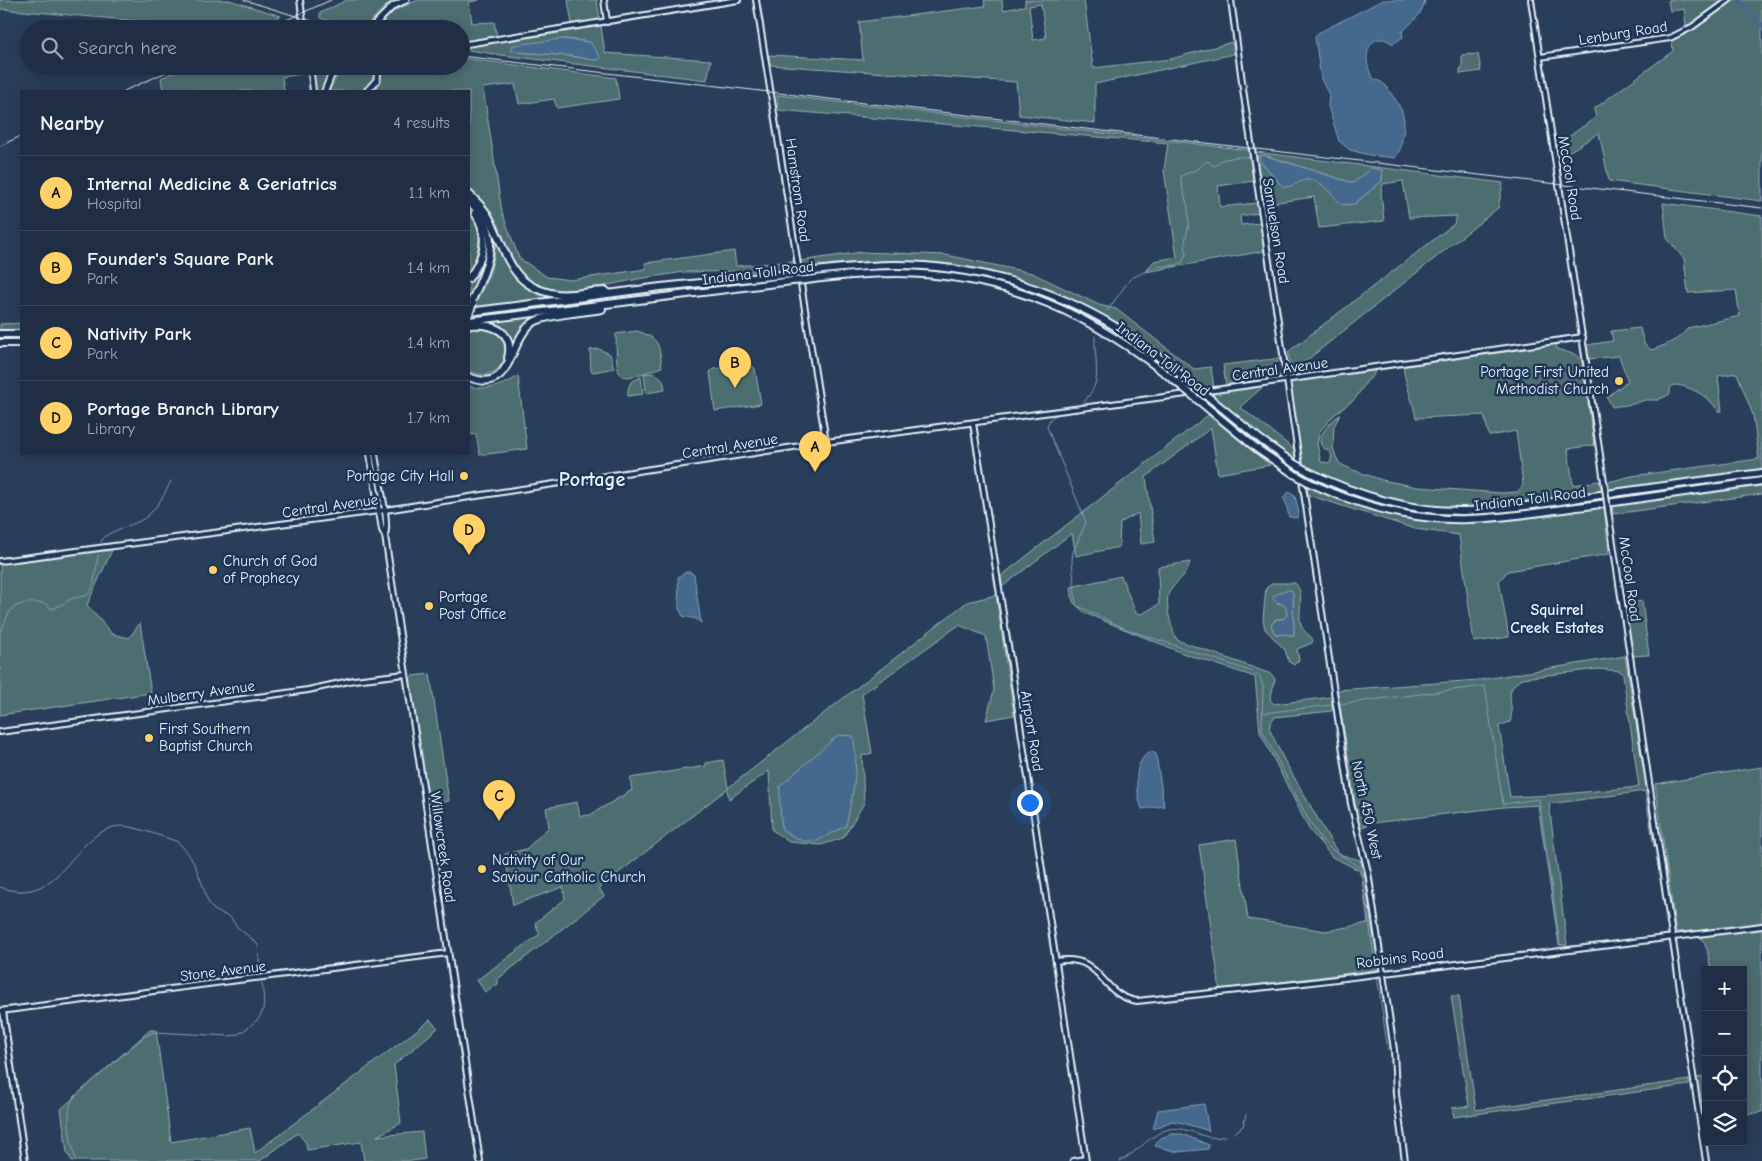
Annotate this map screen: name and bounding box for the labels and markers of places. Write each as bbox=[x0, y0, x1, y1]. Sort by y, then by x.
pin: B bbox=[719, 347, 751, 388]
place label: Portage First United Methodist Church bbox=[1480, 363, 1609, 398]
marker: Portage First United Methodist Church bbox=[1613, 375, 1625, 387]
pin: A bbox=[799, 431, 831, 472]
place label: Portage City Hall bbox=[346, 467, 454, 485]
marker: Portage City Hall bbox=[458, 470, 470, 482]
pin: D bbox=[453, 514, 485, 555]
place label: Church of God of Prophecy bbox=[223, 552, 317, 587]
marker: Church of God of Prophecy bbox=[207, 564, 219, 576]
place label: Portage Post Office bbox=[439, 588, 507, 623]
marker: Portage Post Office bbox=[423, 600, 435, 612]
place label: First Southern Baptist Church bbox=[159, 720, 253, 755]
marker: First Southern Baptist Church bbox=[143, 732, 155, 744]
pin: C bbox=[483, 780, 515, 821]
place label: Nativity of Our Saviour Catholic Church bbox=[492, 851, 646, 886]
marker: Nativity of Our Saviour Catholic Church bbox=[476, 863, 488, 875]

